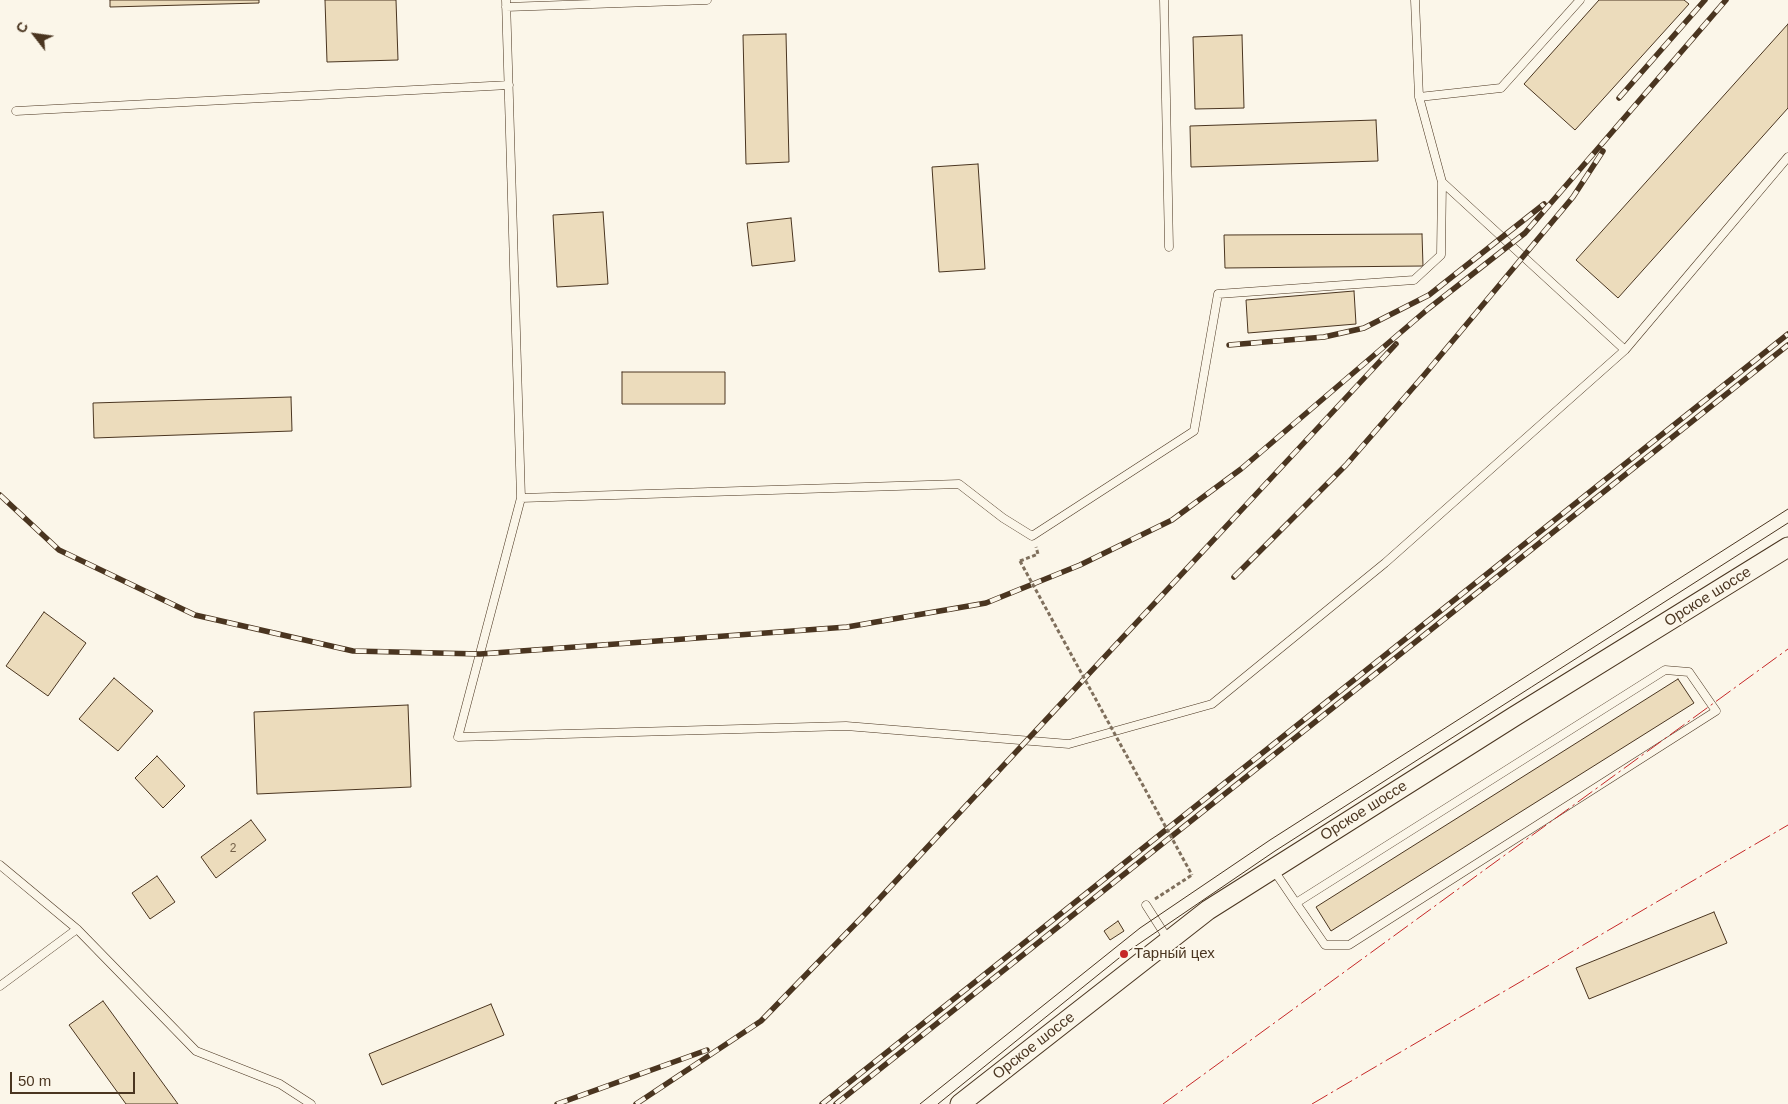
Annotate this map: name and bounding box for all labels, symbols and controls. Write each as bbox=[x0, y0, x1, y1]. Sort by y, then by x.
north arrow bbox=[10, 10, 60, 60]
text: С bbox=[13, 19, 31, 36]
street label: Орское шоссе bbox=[1661, 563, 1755, 631]
street label: Орское шоссе bbox=[1317, 777, 1411, 845]
house number: 2 bbox=[230, 842, 236, 856]
place label: Тарный цех bbox=[1134, 945, 1215, 963]
marker: Тарный цех bbox=[1118, 948, 1130, 960]
street label: Орское шоссе bbox=[990, 1008, 1078, 1084]
scale bar bbox=[12, 1062, 138, 1094]
text: 50 m bbox=[18, 1072, 51, 1089]

